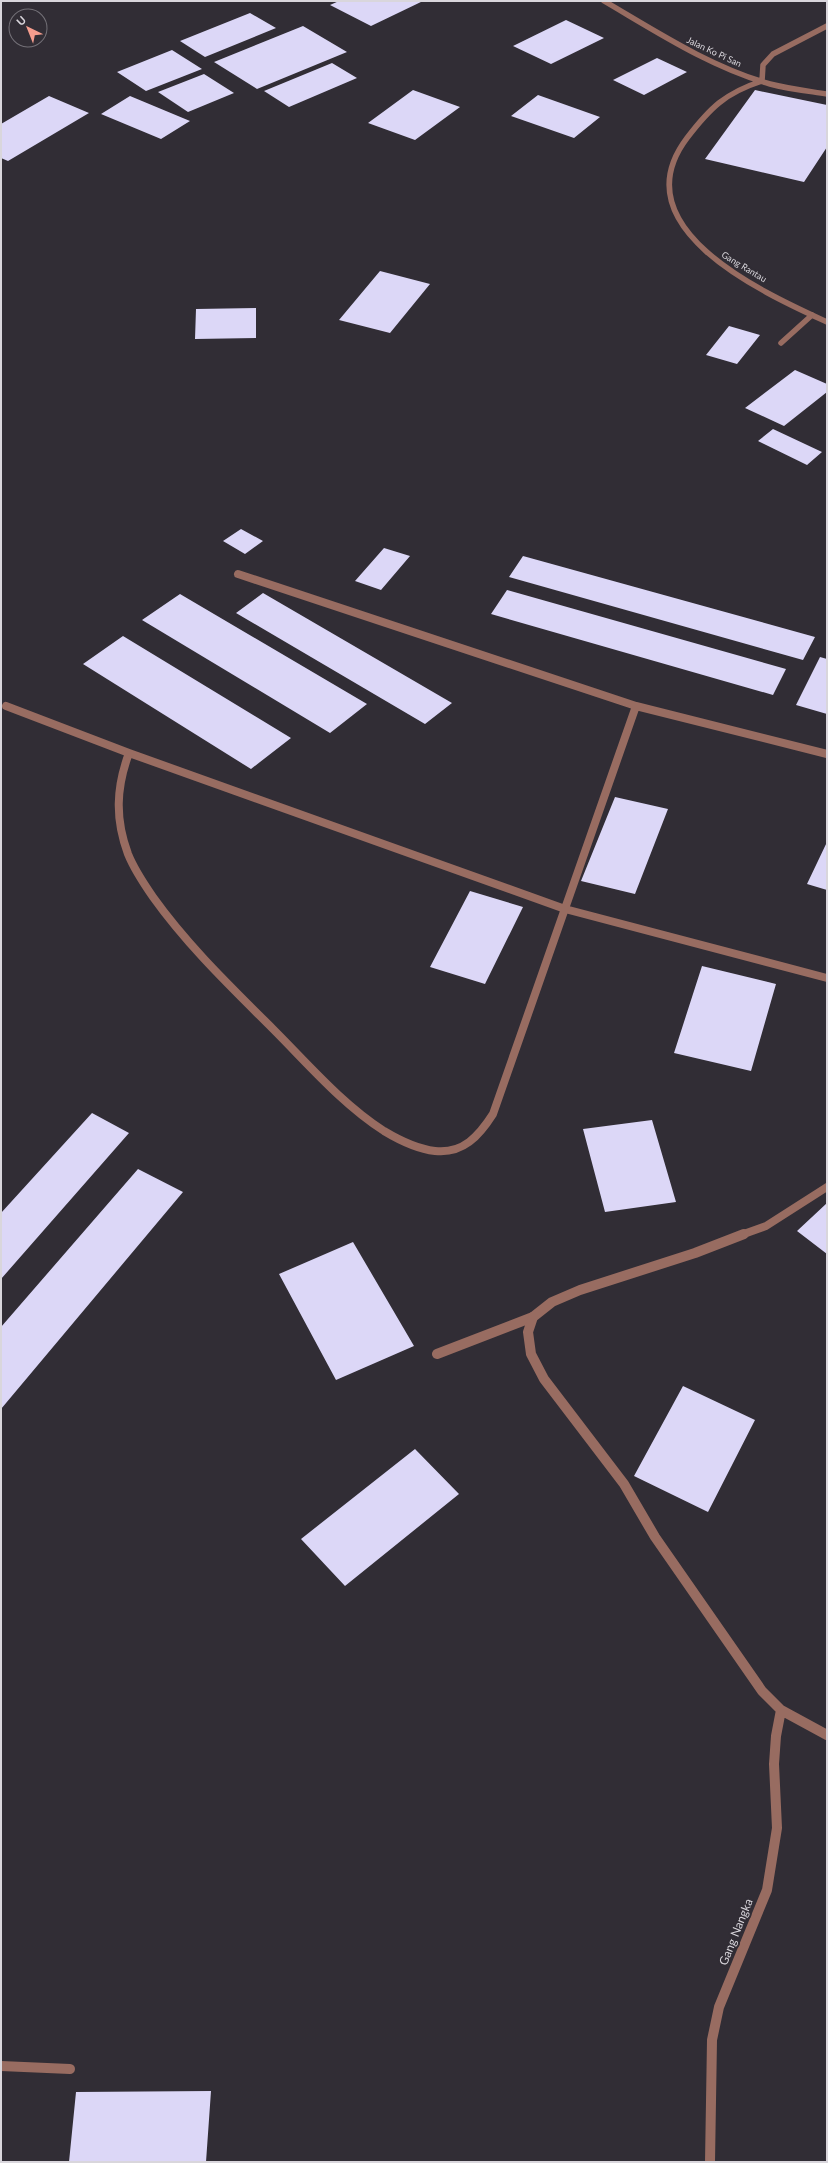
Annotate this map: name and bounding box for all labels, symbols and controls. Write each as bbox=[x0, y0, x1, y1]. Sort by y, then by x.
north arrow bbox=[8, 8, 48, 48]
text: U bbox=[13, 13, 28, 28]
street label: Jalan Ko Pi San bbox=[685, 34, 743, 69]
street label: Gang Rantau bbox=[720, 249, 769, 284]
street label: Gang Nangka bbox=[715, 1896, 756, 1967]

